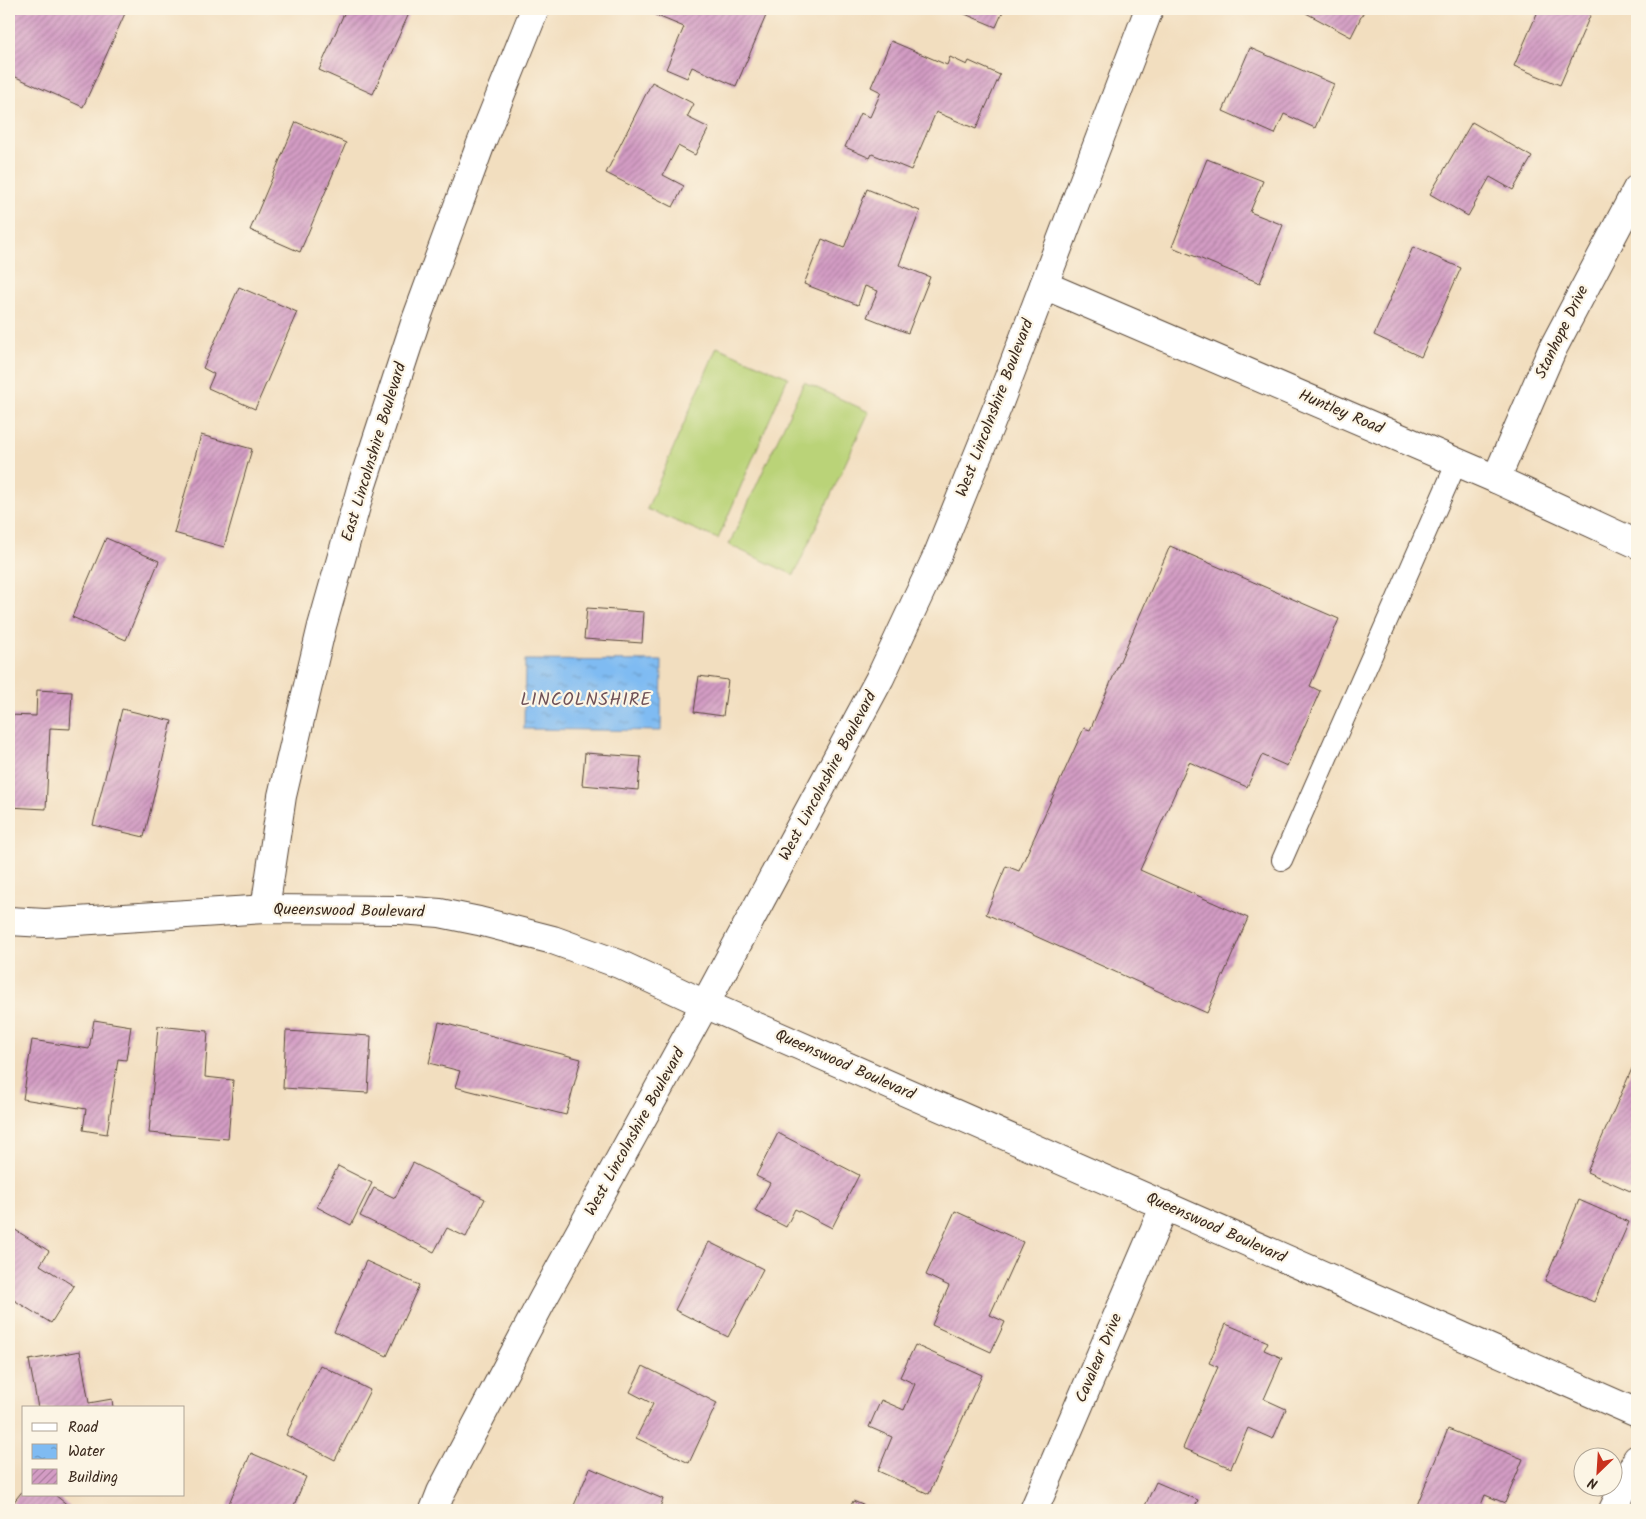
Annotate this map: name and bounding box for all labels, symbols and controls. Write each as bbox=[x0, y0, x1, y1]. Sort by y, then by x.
street label: Stanhope Drive bbox=[1529, 281, 1595, 383]
street label: West Lincolnshire Boulevard bbox=[949, 314, 1041, 501]
street label: East Lincolnshire Boulevard bbox=[335, 358, 413, 545]
street label: Huntley Road bbox=[1295, 383, 1388, 442]
district label: LINCOLNSHIRE bbox=[520, 686, 652, 715]
street label: West Lincolnshire Boulevard bbox=[773, 686, 884, 865]
street label: Queenswood Boulevard bbox=[273, 897, 426, 925]
street label: Queenswood Boulevard bbox=[771, 1023, 920, 1108]
street label: West Lincolnshire Boulevard bbox=[578, 1042, 692, 1221]
street label: Queenswood Boulevard bbox=[1142, 1186, 1291, 1271]
street label: Cavalear Drive bbox=[1069, 1309, 1129, 1407]
legend bbox=[22, 1406, 185, 1496]
text: Road bbox=[68, 1416, 99, 1440]
text: Water bbox=[68, 1440, 105, 1464]
north arrow bbox=[1574, 1446, 1624, 1496]
text: Building bbox=[68, 1466, 118, 1490]
text: N bbox=[1584, 1471, 1602, 1495]

